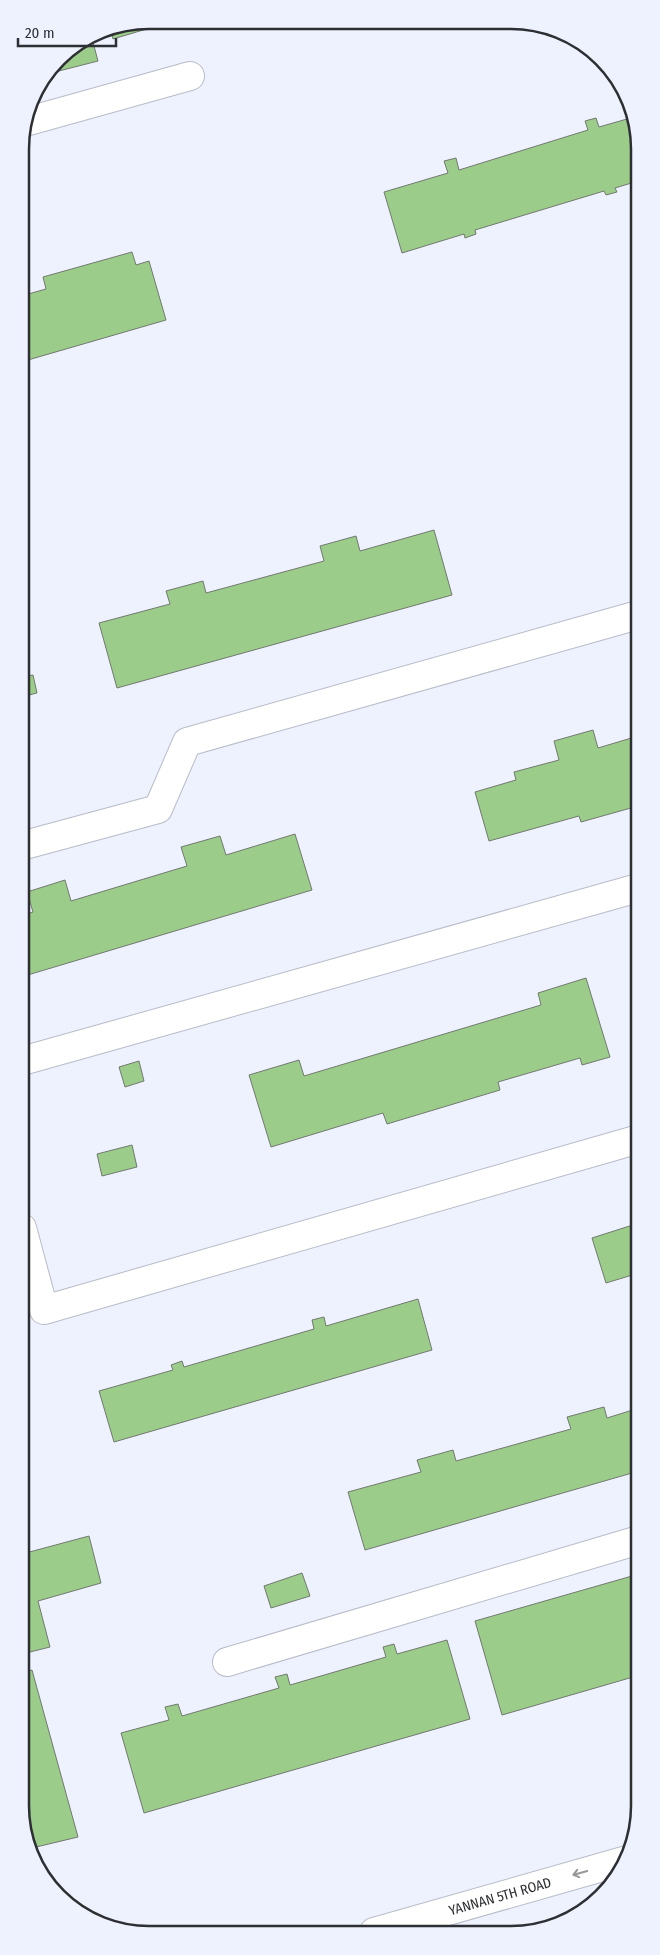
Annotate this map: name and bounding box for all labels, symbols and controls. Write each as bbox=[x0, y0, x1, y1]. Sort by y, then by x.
scale bar bbox=[18, 15, 115, 47]
text: 20 m bbox=[25, 24, 55, 42]
one-way arrow bbox=[573, 1869, 589, 1879]
street label: YANNAN 5TH ROAD bbox=[447, 1874, 553, 1919]

